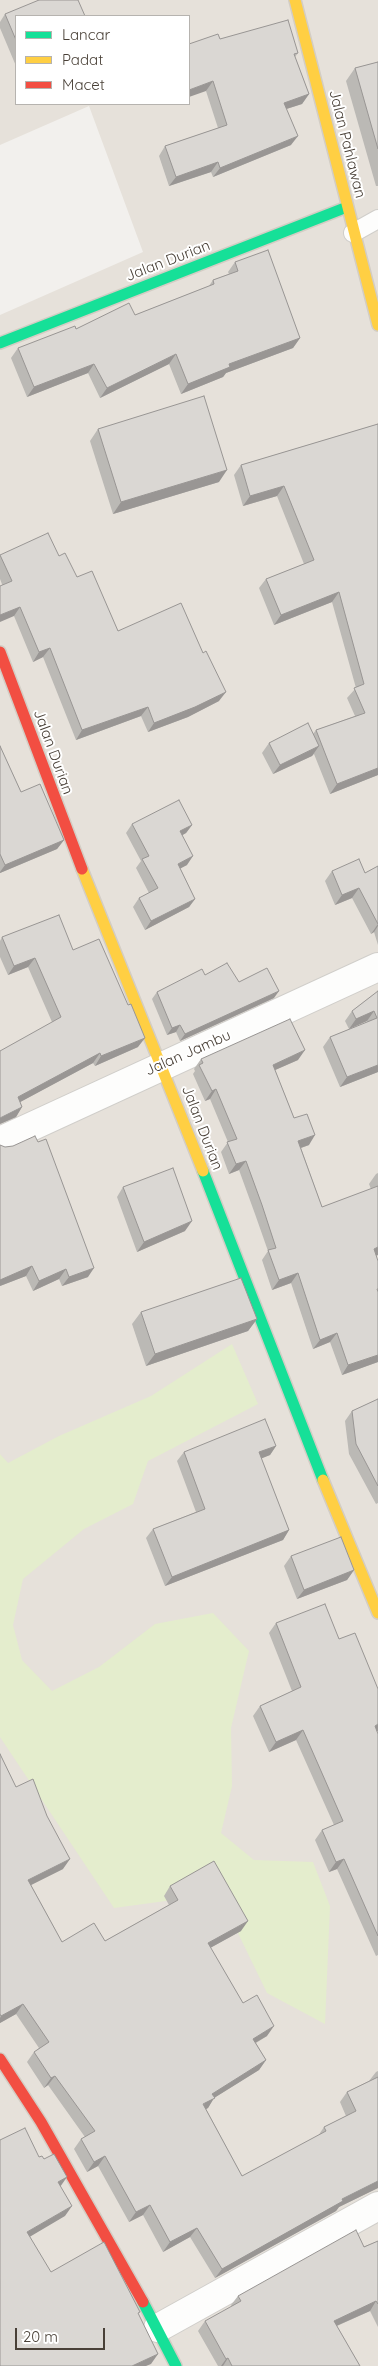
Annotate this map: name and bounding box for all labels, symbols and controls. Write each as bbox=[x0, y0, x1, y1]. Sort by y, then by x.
legend bbox=[15, 15, 190, 105]
text: Lancar bbox=[62, 25, 110, 44]
text: Padat bbox=[62, 50, 103, 69]
text: Macet bbox=[62, 75, 105, 94]
street label: Jalan Pahlawan bbox=[325, 88, 369, 200]
street label: Jalan Durian bbox=[123, 237, 213, 285]
street label: Jalan Durian bbox=[29, 707, 77, 797]
street label: Jalan Jambu bbox=[142, 1026, 234, 1080]
street label: Jalan Durian bbox=[178, 1083, 226, 1173]
scale bar bbox=[18, 2318, 108, 2350]
text: 20 m bbox=[23, 2327, 58, 2346]

